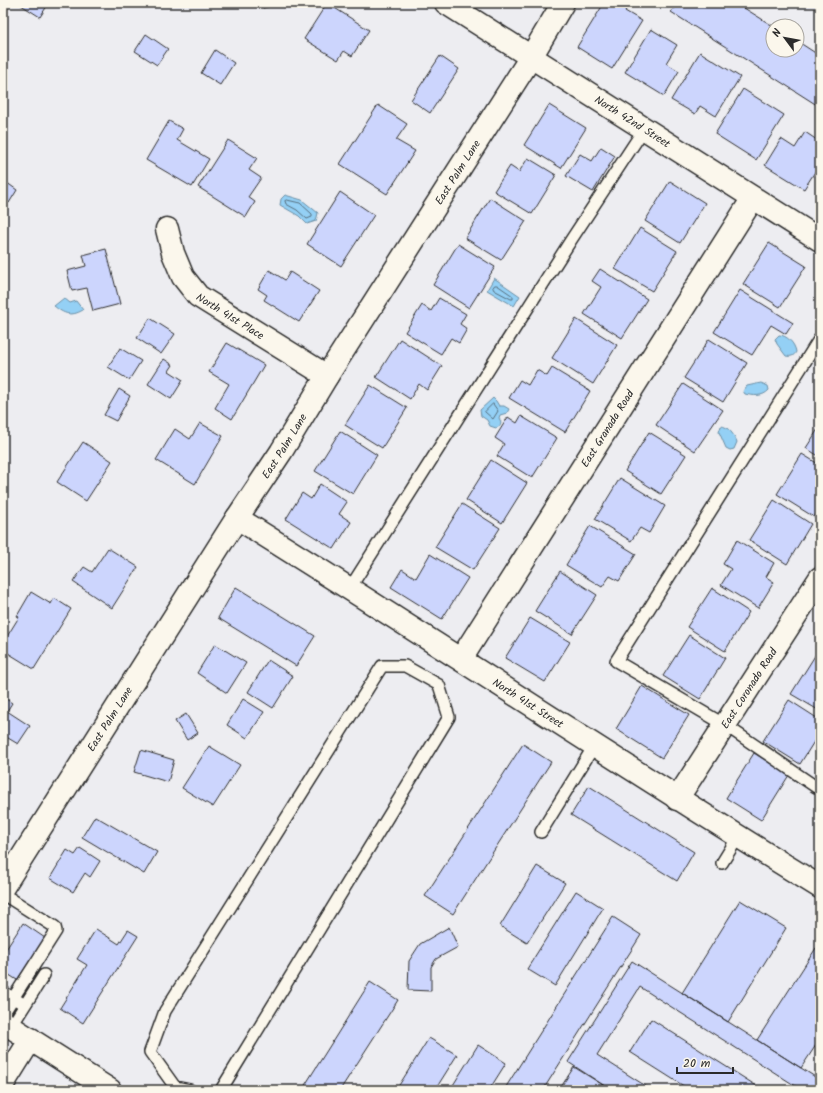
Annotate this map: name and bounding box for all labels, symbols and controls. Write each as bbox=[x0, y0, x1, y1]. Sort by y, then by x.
north arrow bbox=[765, 18, 805, 58]
text: N bbox=[768, 25, 787, 41]
street label: North 42nd Street bbox=[591, 91, 674, 153]
street label: East Palm Lane bbox=[431, 137, 486, 209]
street label: North 41st Place bbox=[192, 289, 267, 345]
street label: East Granada Road bbox=[577, 386, 640, 471]
street label: East Palm Lane bbox=[258, 410, 312, 483]
street label: East Coronado Road bbox=[717, 644, 783, 733]
street label: North 41st Street bbox=[489, 674, 567, 734]
street label: East Palm Lane bbox=[83, 683, 138, 756]
scale bar bbox=[677, 1049, 733, 1075]
text: 20 m bbox=[683, 1054, 711, 1073]

